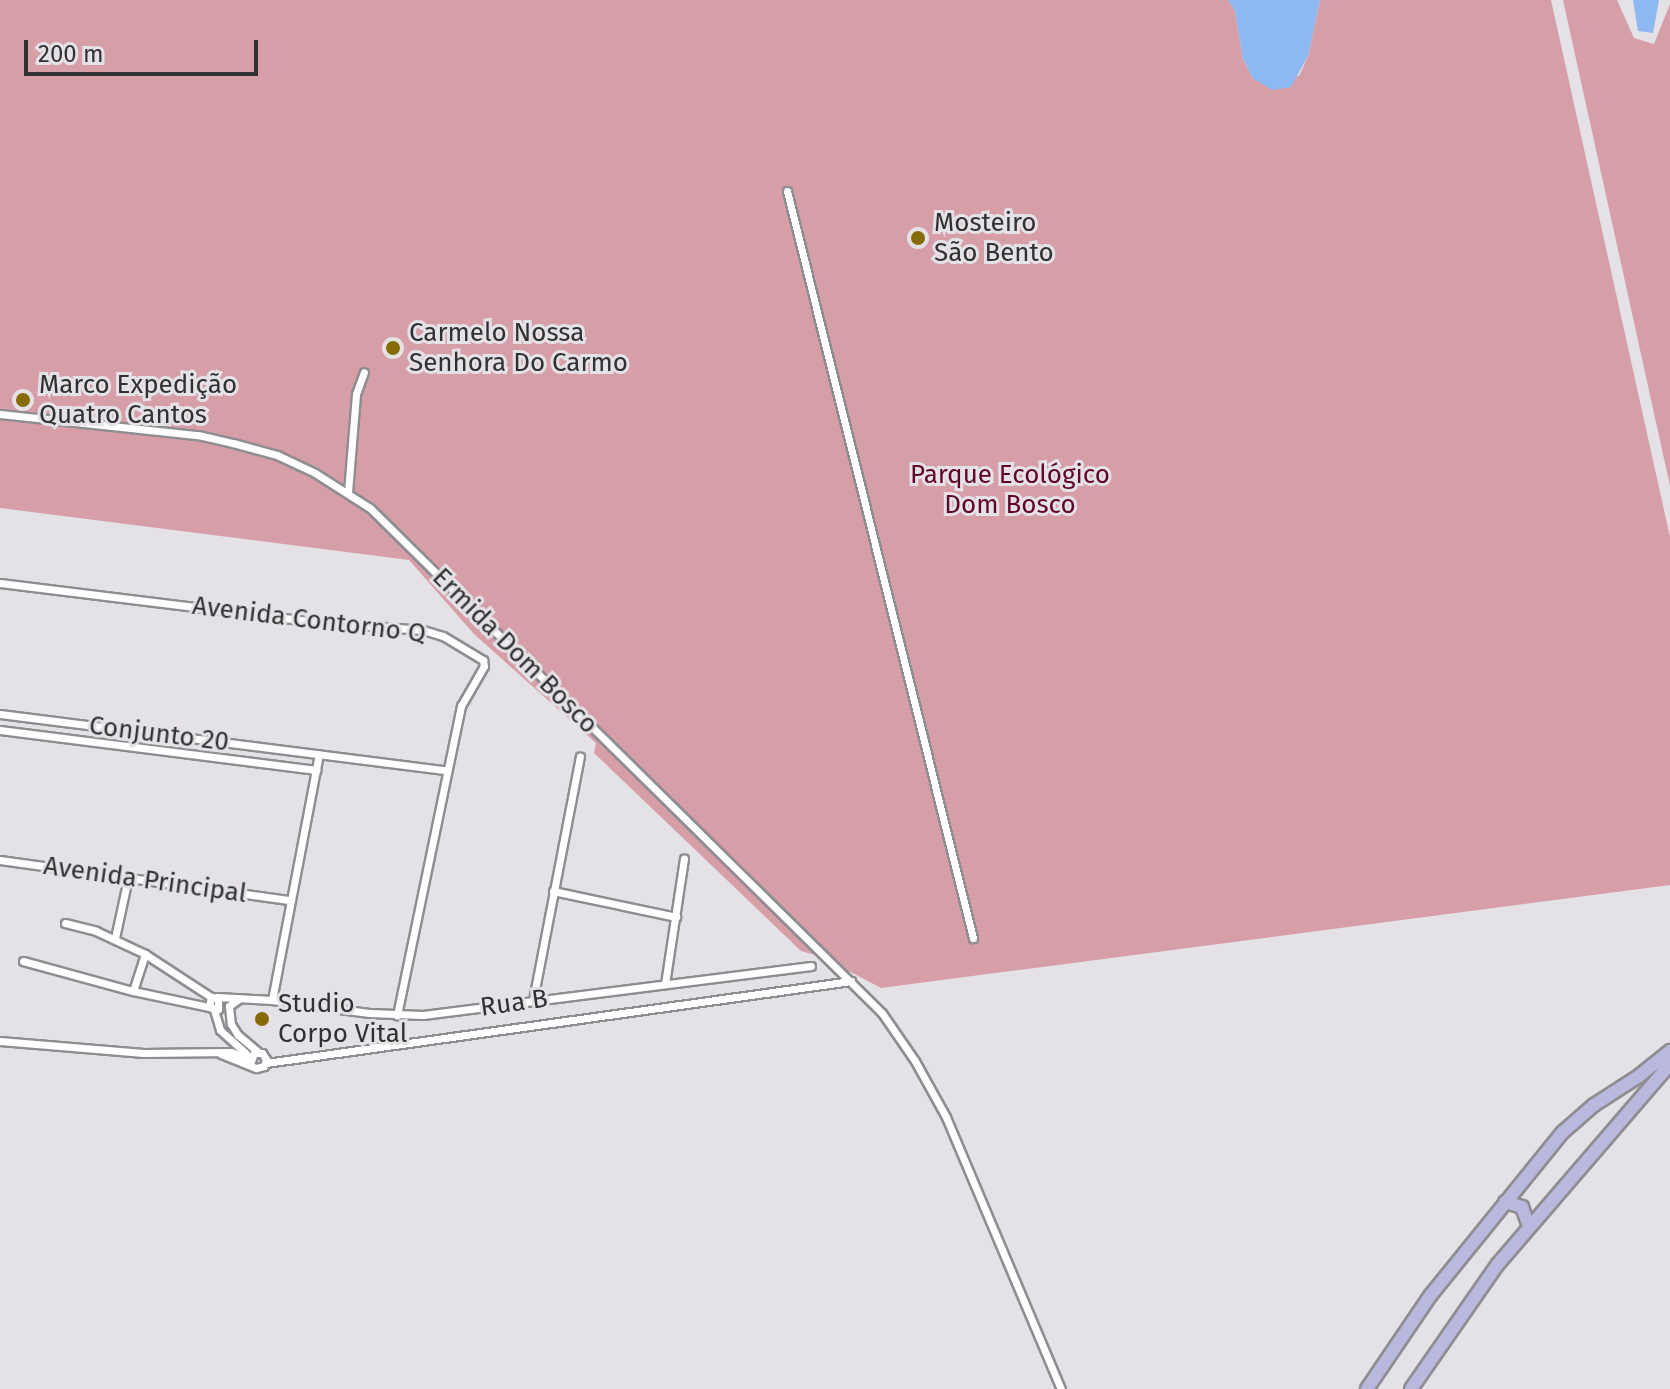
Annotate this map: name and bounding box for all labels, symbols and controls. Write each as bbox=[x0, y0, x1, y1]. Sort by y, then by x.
scale bar bbox=[28, 24, 262, 74]
text: 200 m bbox=[38, 40, 104, 68]
place label: Mosteiro São Bento bbox=[934, 207, 1054, 268]
marker: Mosteiro São Bento bbox=[909, 229, 927, 247]
place label: Carmelo Nossa Senhora Do Carmo bbox=[409, 317, 628, 378]
marker: Carmelo Nossa Senhora Do Carmo bbox=[384, 339, 402, 357]
place label: Marco Expedição Quatro Cantos bbox=[39, 369, 237, 430]
marker: Marco Expedição Quatro Cantos bbox=[14, 391, 32, 409]
park label: Parque Ecológico Dom Bosco bbox=[910, 459, 1110, 520]
street label: Ermida Dom Bosco bbox=[426, 562, 604, 740]
street label: Avenida Contorno Q bbox=[191, 590, 427, 650]
street label: Conjunto 20 bbox=[87, 710, 231, 758]
street label: Avenida Principal bbox=[42, 850, 248, 910]
street label: Rua B bbox=[478, 983, 550, 1023]
place label: Studio Corpo Vital bbox=[278, 988, 407, 1050]
marker: Studio Corpo Vital bbox=[253, 1010, 271, 1028]

